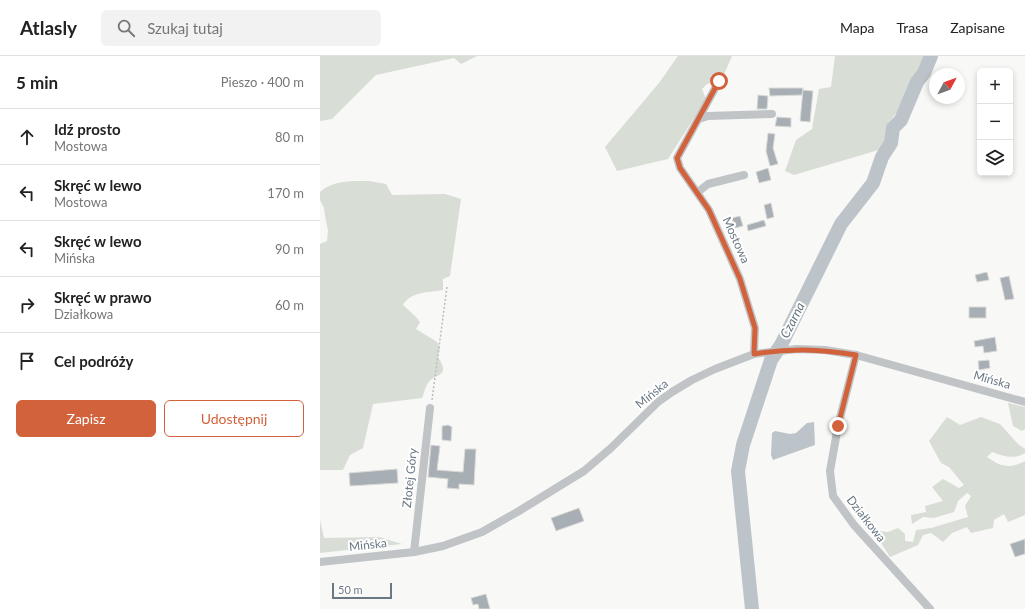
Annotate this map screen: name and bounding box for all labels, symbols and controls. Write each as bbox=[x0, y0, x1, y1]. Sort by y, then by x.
search box bbox=[101, 10, 381, 46]
text: Atlasly bbox=[20, 16, 77, 39]
icon: search bbox=[115, 17, 137, 39]
text: Szukaj tutaj bbox=[147, 19, 223, 37]
text: Mapa bbox=[840, 19, 875, 36]
text: Trasa bbox=[897, 19, 928, 36]
text: Zapisane bbox=[950, 19, 1005, 36]
north arrow bbox=[929, 68, 965, 104]
map controls bbox=[977, 68, 1013, 176]
button: + bbox=[977, 68, 1013, 104]
text: 5 min bbox=[16, 72, 58, 93]
route start bbox=[710, 72, 728, 90]
text: Pieszo · 400 m bbox=[221, 74, 304, 90]
button: − bbox=[977, 104, 1013, 140]
text: Idź prosto bbox=[54, 120, 121, 138]
icon: ahead bbox=[16, 126, 38, 148]
text: 80 m bbox=[275, 129, 304, 145]
text: Mostowa bbox=[54, 138, 107, 154]
button: layers bbox=[977, 140, 1013, 176]
text: Skręć w lewo bbox=[54, 176, 142, 194]
icon: left bbox=[16, 182, 38, 204]
text: 170 m bbox=[267, 185, 304, 201]
text: Mostowa bbox=[54, 194, 107, 210]
street label: Mostowa bbox=[720, 214, 753, 265]
text: Skręć w lewo bbox=[54, 232, 142, 250]
icon: left bbox=[16, 238, 38, 260]
text: 90 m bbox=[275, 241, 304, 257]
text: Mińska bbox=[54, 250, 95, 266]
text: Skręć w prawo bbox=[54, 288, 152, 306]
icon: right bbox=[16, 294, 38, 316]
text: 60 m bbox=[275, 297, 304, 313]
water label: Czarna bbox=[776, 299, 808, 341]
text: Działkowa bbox=[54, 306, 113, 322]
icon: arrive bbox=[16, 350, 38, 372]
text: Cel podróży bbox=[54, 352, 133, 370]
street label: Mińska bbox=[972, 367, 1012, 392]
street label: Mińska bbox=[632, 376, 671, 411]
button: Zapisz bbox=[16, 400, 156, 437]
button: Udostępnij bbox=[164, 400, 304, 437]
route end bbox=[829, 417, 847, 435]
street label: Złotej Góry bbox=[399, 446, 420, 509]
street label: Działkowa bbox=[844, 492, 889, 545]
street label: Mińska bbox=[348, 535, 388, 554]
scale bar bbox=[332, 581, 392, 600]
text: 50 m bbox=[338, 583, 363, 596]

